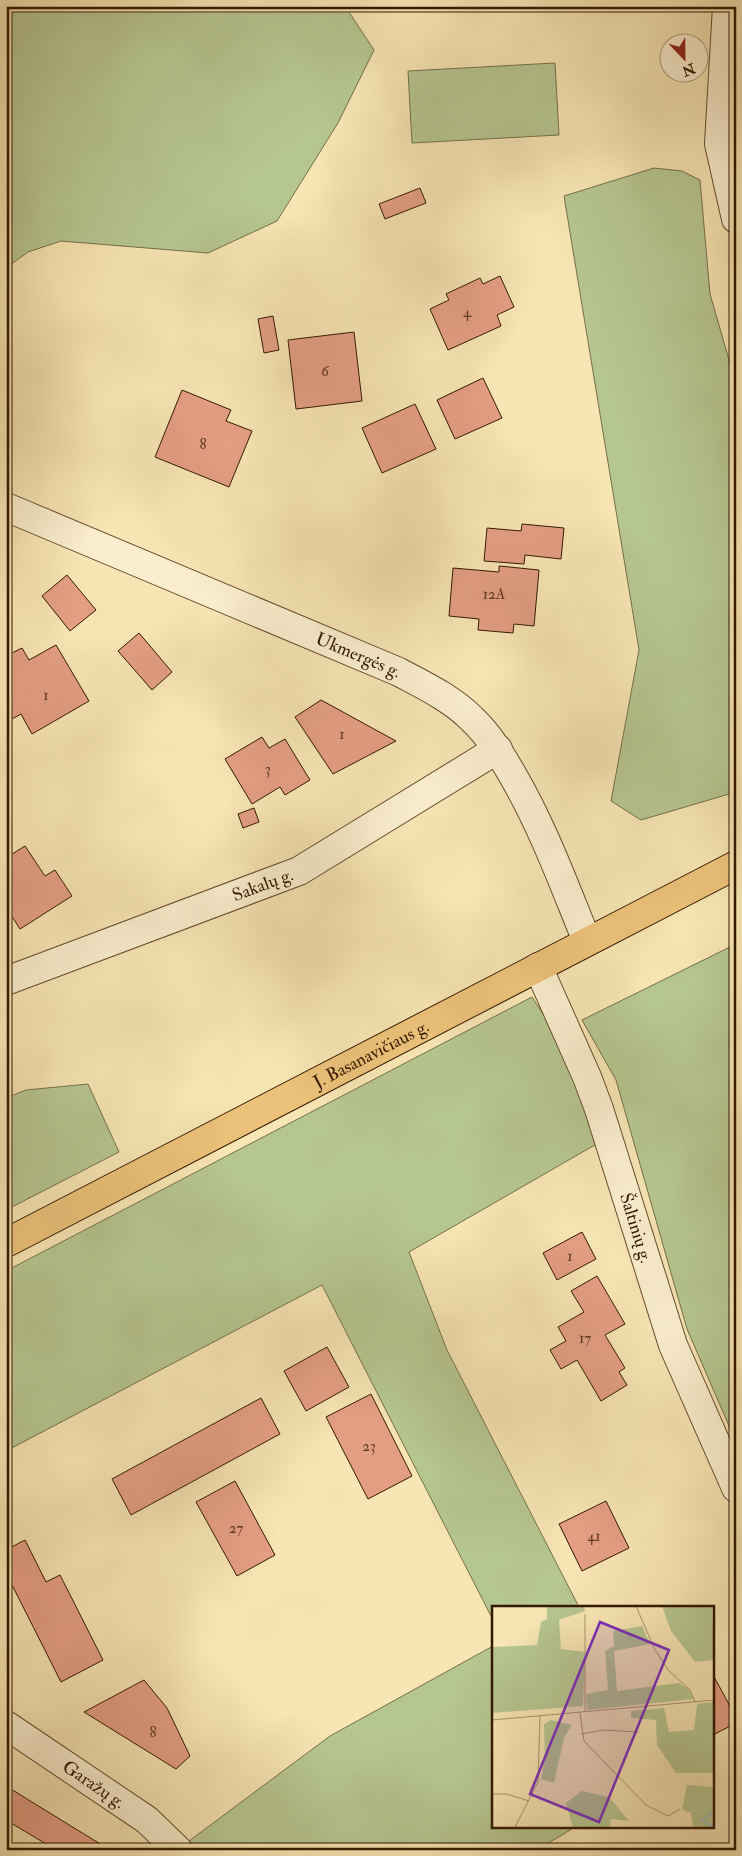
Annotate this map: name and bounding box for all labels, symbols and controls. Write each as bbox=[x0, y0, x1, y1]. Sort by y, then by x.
north arrow bbox=[660, 32, 710, 82]
text: N bbox=[679, 59, 699, 80]
house number: 4 bbox=[463, 303, 472, 322]
house number: 6 bbox=[321, 362, 330, 381]
house number: 8 bbox=[199, 435, 207, 454]
house number: 12A bbox=[483, 585, 506, 604]
street label: Ukmergės g. bbox=[312, 627, 404, 683]
house number: 1 bbox=[43, 686, 49, 705]
house number: 1 bbox=[339, 725, 345, 744]
house number: 3 bbox=[265, 760, 271, 779]
street label: Sakalų g. bbox=[229, 863, 296, 907]
street label: J. Basanavičiaus g. bbox=[308, 1015, 433, 1094]
street label: Šaltinių g. bbox=[614, 1190, 658, 1265]
house number: 1 bbox=[567, 1247, 573, 1266]
house number: 17 bbox=[579, 1329, 591, 1348]
house number: 23 bbox=[362, 1437, 376, 1456]
house number: 27 bbox=[229, 1519, 243, 1538]
house number: 41 bbox=[587, 1527, 601, 1546]
inset map bbox=[492, 1606, 714, 1828]
house number: 8 bbox=[149, 1723, 157, 1742]
street label: Garažų g. bbox=[58, 1755, 130, 1814]

